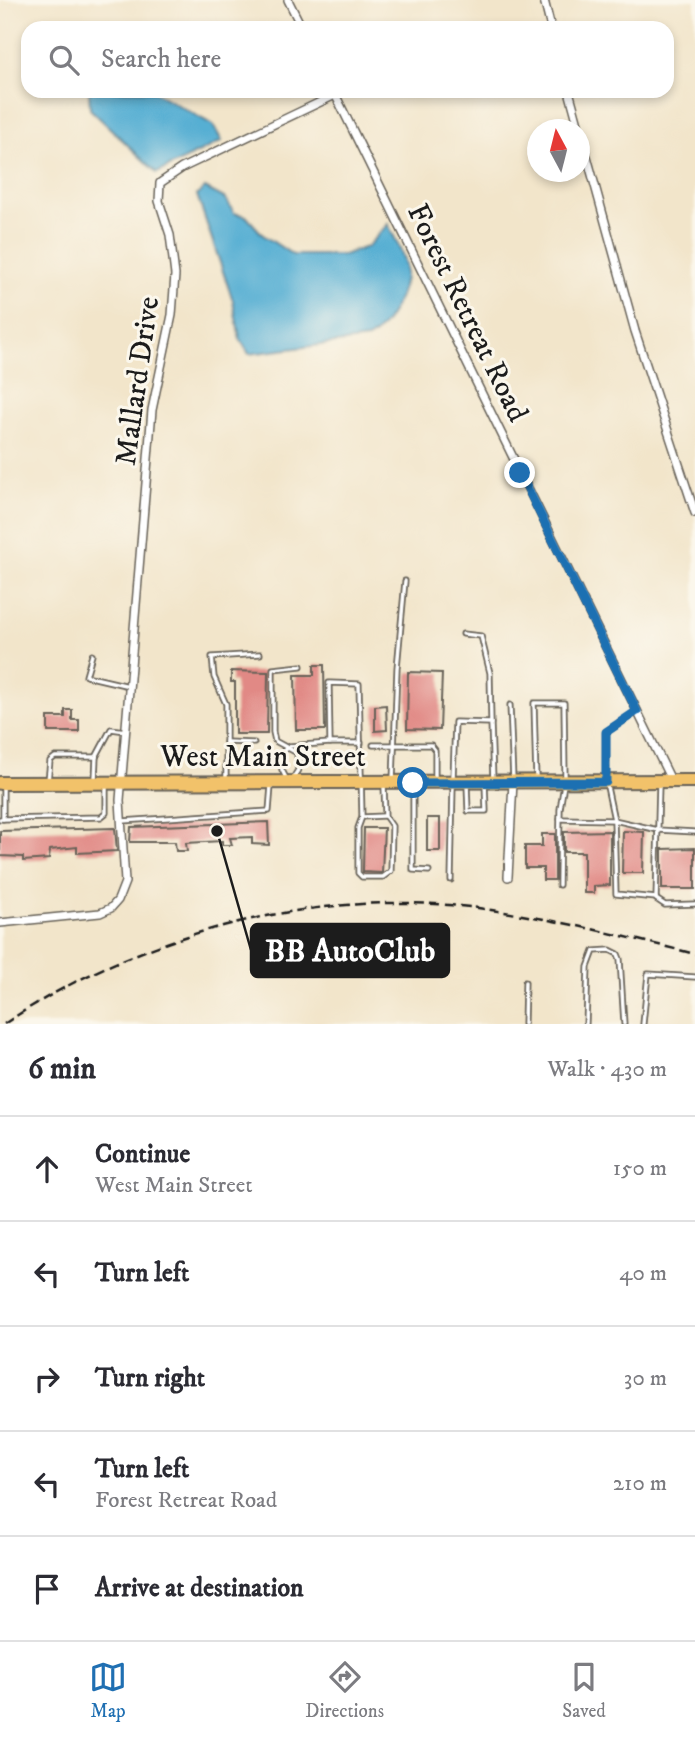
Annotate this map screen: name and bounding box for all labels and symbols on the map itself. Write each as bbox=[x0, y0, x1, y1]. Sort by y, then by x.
north arrow bbox=[527, 119, 590, 182]
street label: Forest Retreat Road bbox=[398, 198, 536, 428]
street label: Mallard Drive bbox=[108, 294, 168, 468]
route end bbox=[504, 457, 535, 488]
street label: West Main Street bbox=[159, 739, 366, 776]
route start bbox=[397, 767, 428, 798]
callout: BB AutoClub bbox=[251, 924, 449, 977]
text: BB AutoClub bbox=[265, 932, 435, 972]

